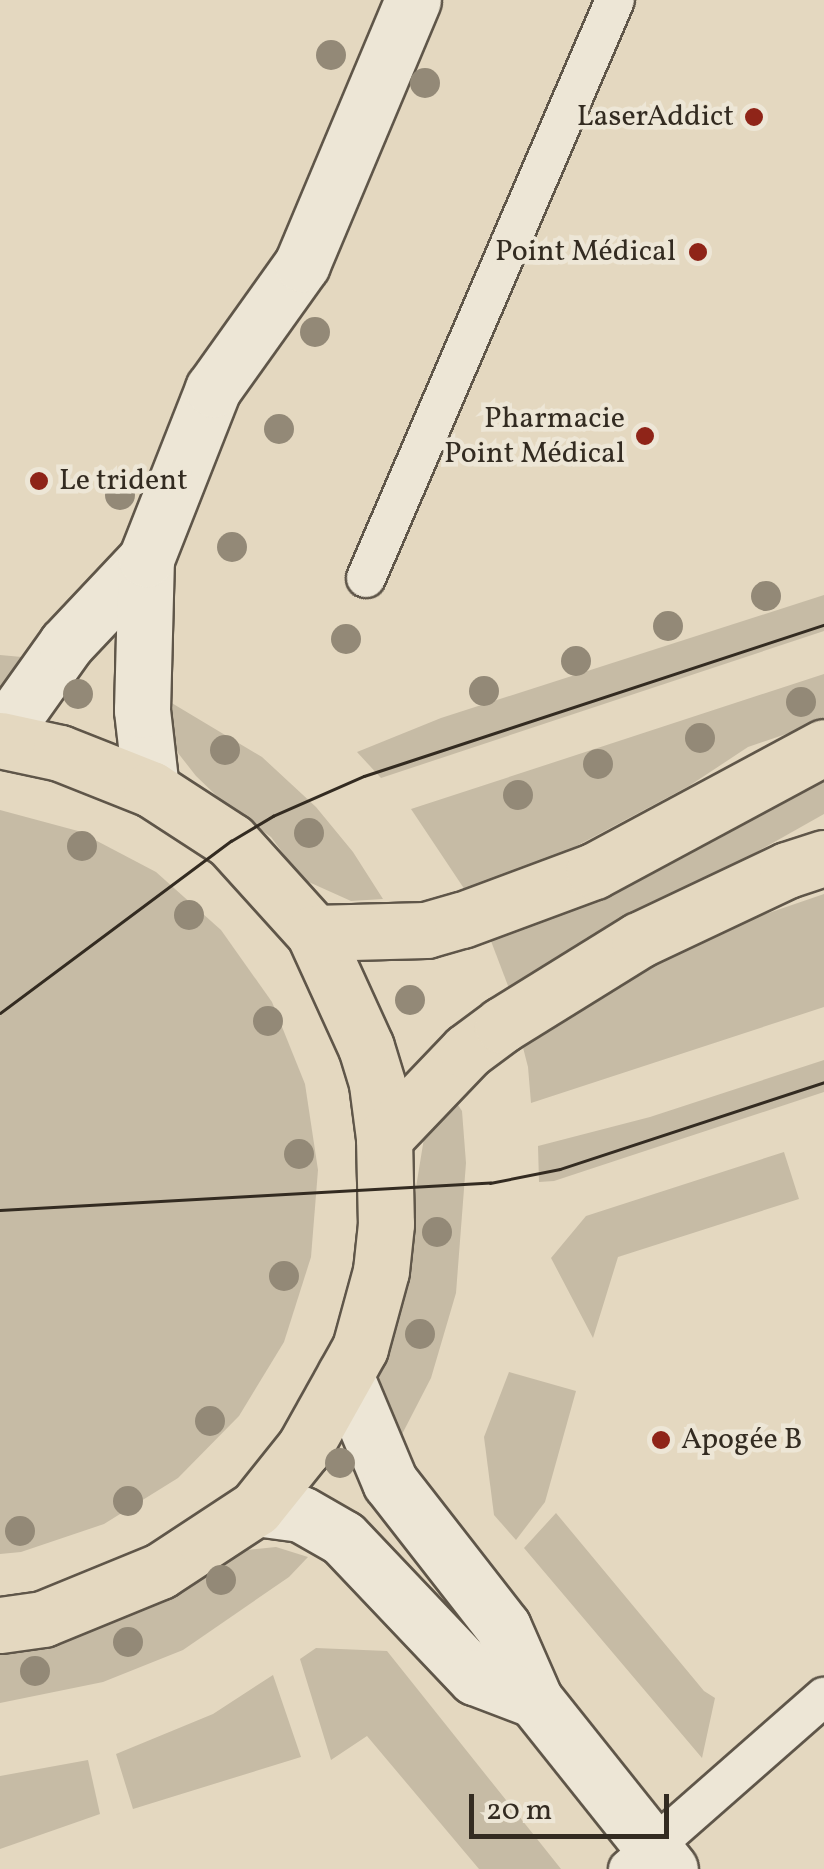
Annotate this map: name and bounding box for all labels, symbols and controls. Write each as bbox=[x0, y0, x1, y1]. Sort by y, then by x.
place label: LaserAddict bbox=[577, 99, 734, 135]
marker: LaserAddict bbox=[743, 106, 765, 128]
place label: Point Médical bbox=[495, 234, 676, 270]
marker: Point Médical bbox=[685, 239, 711, 265]
place label: Pharmacie Point Médical bbox=[444, 401, 625, 472]
marker: Pharmacie Point Médical bbox=[634, 425, 656, 447]
place label: Le trident bbox=[59, 463, 188, 499]
marker: Le trident bbox=[28, 470, 50, 492]
place label: Apogée B bbox=[681, 1422, 803, 1458]
marker: Apogée B bbox=[650, 1429, 672, 1451]
scale bar bbox=[474, 1774, 674, 1836]
text: 20 m bbox=[486, 1790, 552, 1832]

